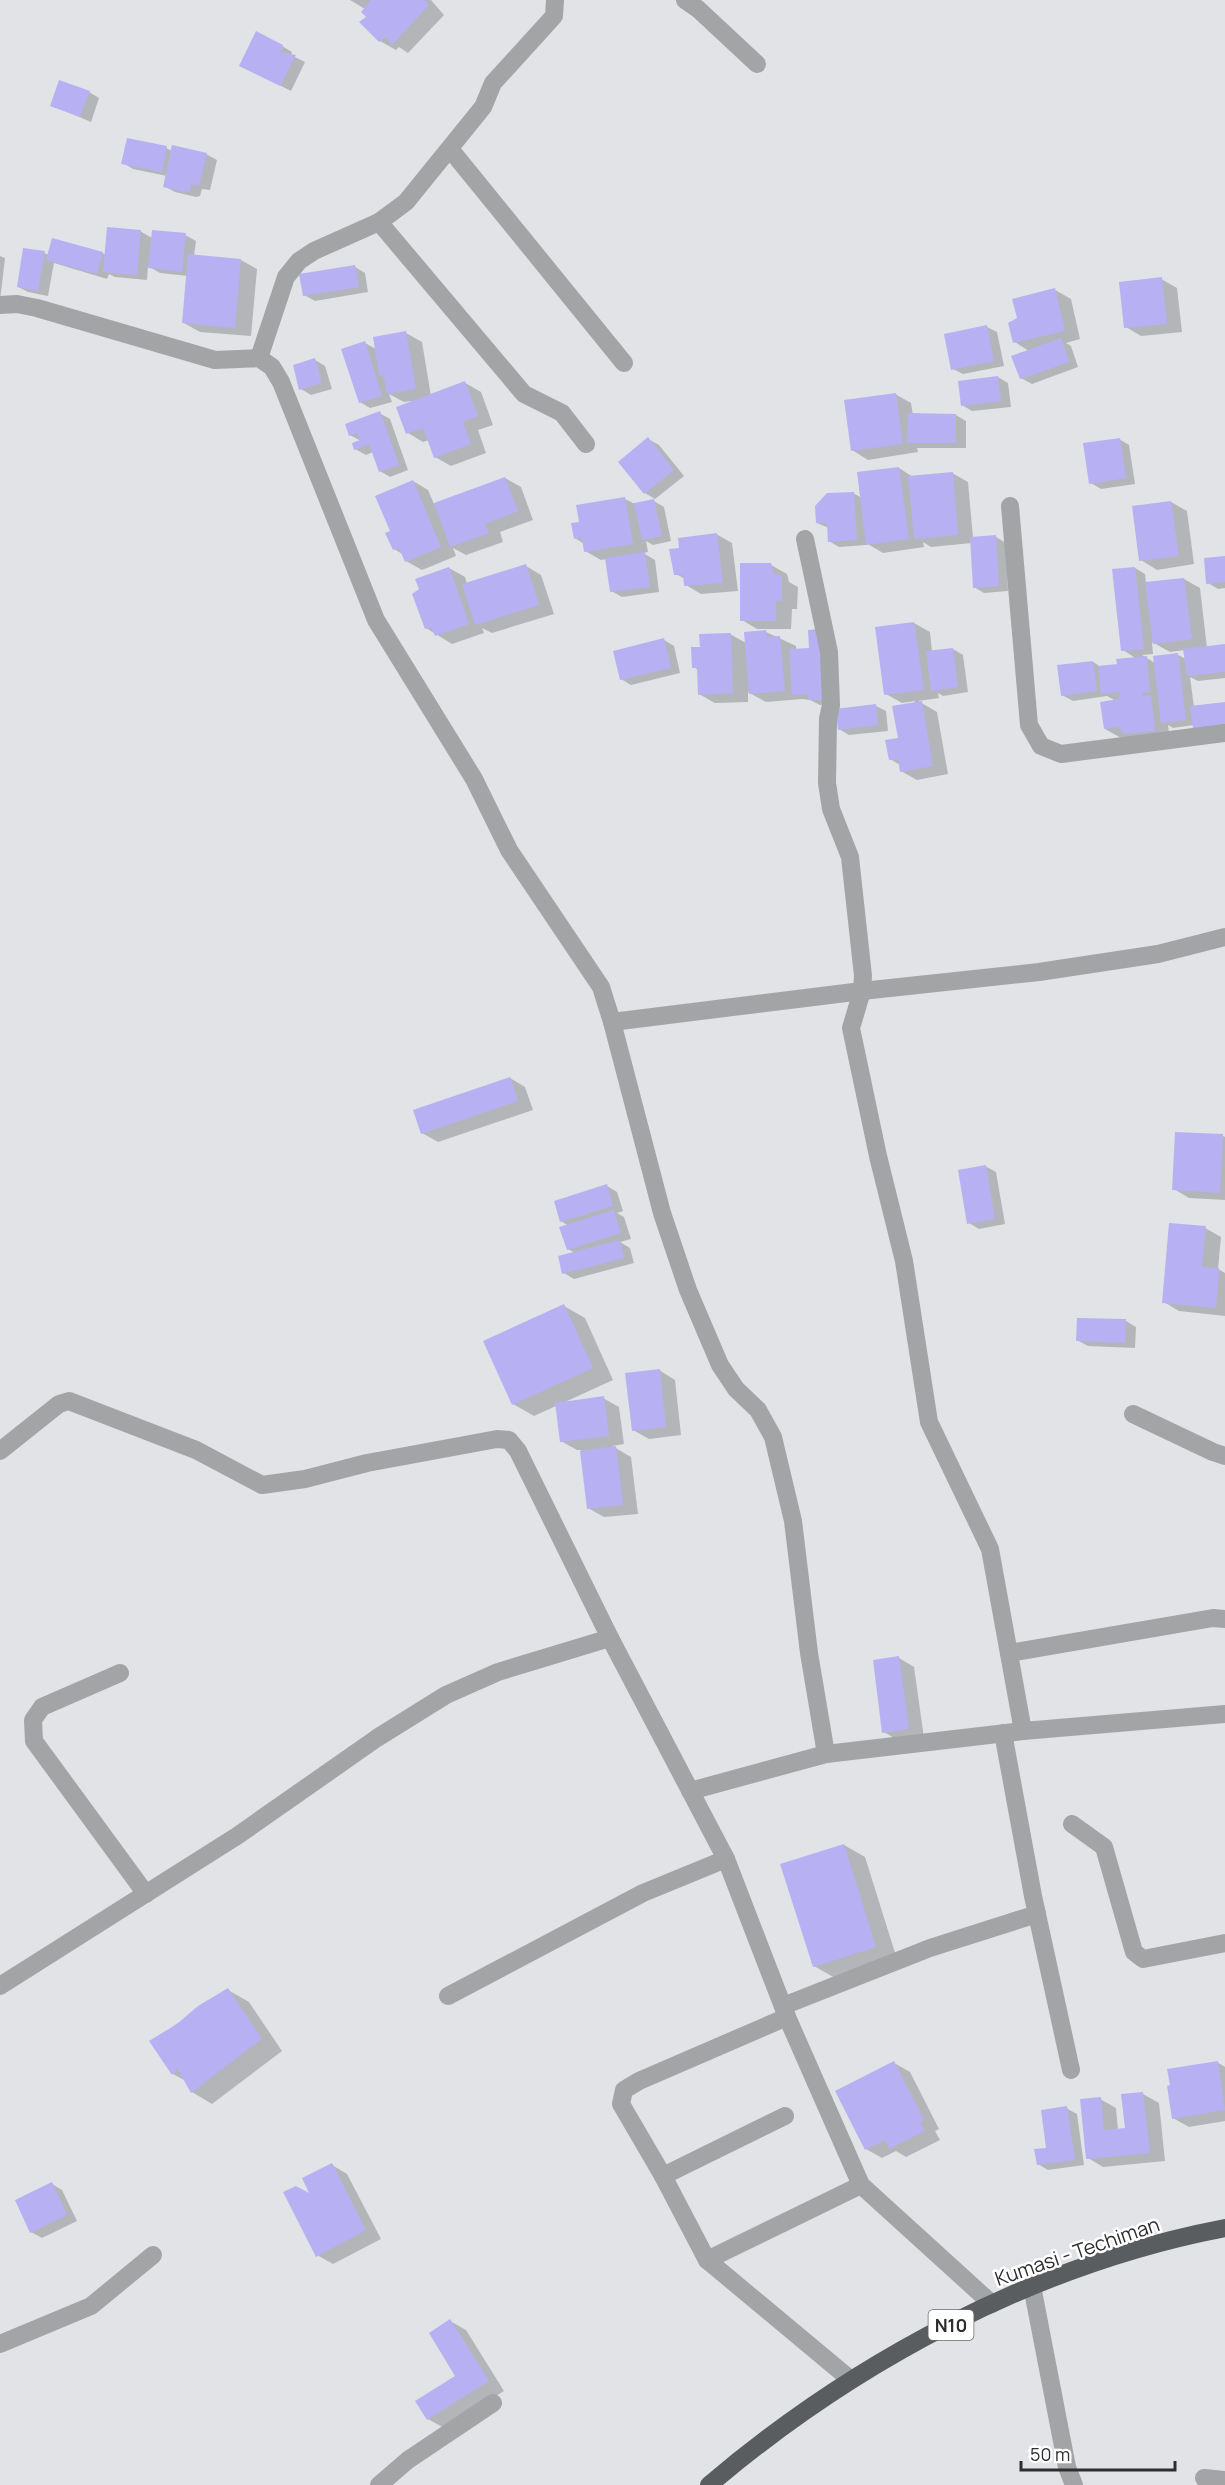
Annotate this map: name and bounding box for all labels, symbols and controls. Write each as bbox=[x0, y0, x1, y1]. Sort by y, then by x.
street label: Kumasi - Techiman bbox=[991, 2210, 1163, 2292]
road number: N10 bbox=[928, 2310, 974, 2340]
scale bar bbox=[1021, 2434, 1176, 2472]
text: 50 m bbox=[1030, 2442, 1070, 2466]

